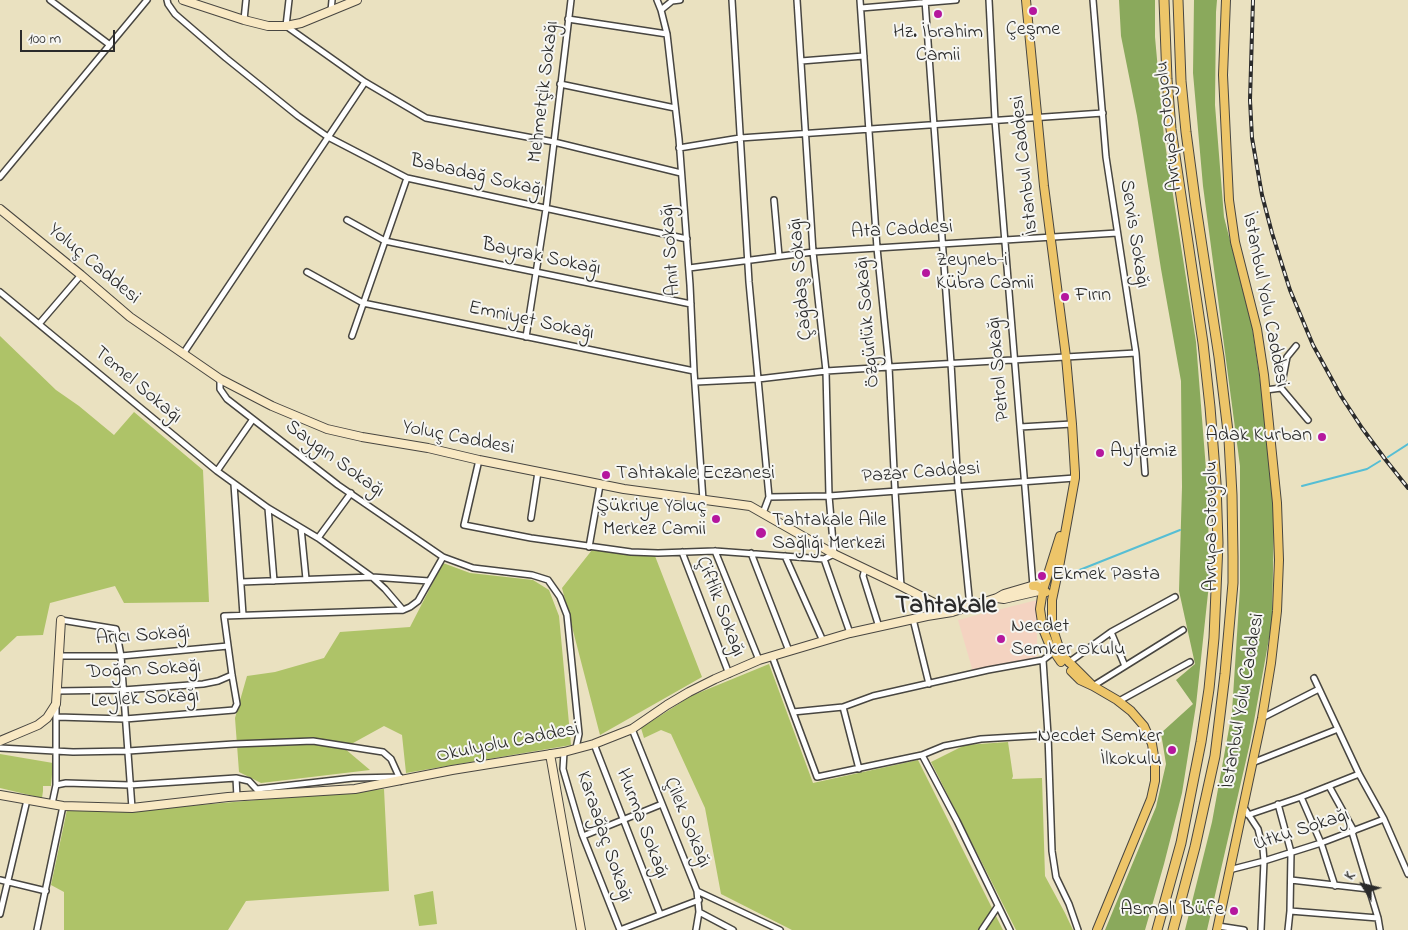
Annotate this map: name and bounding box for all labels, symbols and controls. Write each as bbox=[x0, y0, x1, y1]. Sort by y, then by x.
marker: Çeşme bbox=[1027, 5, 1039, 17]
marker: Hz. İbrahim Camii bbox=[932, 8, 944, 20]
place label: Çeşme bbox=[1006, 19, 1060, 43]
scale bar bbox=[22, 20, 118, 52]
street label: Mehmetçik Sokağı bbox=[524, 20, 566, 164]
place label: Hz. İbrahim Camii bbox=[893, 22, 983, 69]
text: 100 m bbox=[28, 28, 61, 50]
street label: Avrupa Otoyolu bbox=[1151, 60, 1189, 192]
street label: İstanbul Caddesi bbox=[1007, 94, 1045, 236]
street label: Babadağ Sokağı bbox=[408, 150, 546, 204]
street label: Servis Sokağı bbox=[1113, 178, 1153, 290]
street label: Anıt Sokağı bbox=[657, 203, 687, 297]
street label: İstanbul Yolu Caddesi bbox=[1235, 211, 1293, 389]
street label: Ata Caddesi bbox=[851, 216, 953, 246]
street label: Çağdaş Sokağı bbox=[785, 217, 819, 341]
street label: Yoluç Caddesi bbox=[42, 219, 144, 311]
street label: Bayrak Sokağı bbox=[479, 234, 603, 282]
place label: Zeyneb-i Kübra Camii bbox=[936, 250, 1034, 297]
street label: Özgürlük Sokağı bbox=[851, 256, 887, 388]
marker: Zeyneb-i Kübra Camii bbox=[920, 267, 932, 279]
place label: Fırın bbox=[1075, 285, 1111, 309]
marker: Fırın bbox=[1059, 291, 1071, 303]
street label: Emniyet Sokağı bbox=[466, 297, 596, 347]
street label: Petrol Sokağı bbox=[983, 316, 1017, 422]
street label: Temel Sokağı bbox=[88, 342, 186, 430]
street label: Saygın Sokağı bbox=[280, 416, 388, 504]
street label: Yoluç Caddesi bbox=[400, 416, 516, 462]
place label: Adak Kurban bbox=[1205, 425, 1312, 449]
marker: Adak Kurban bbox=[1316, 431, 1328, 443]
place label: Aytemiz bbox=[1110, 441, 1177, 465]
marker: Aytemiz bbox=[1094, 447, 1106, 459]
street label: Pazar Caddesi bbox=[861, 458, 981, 490]
street label: Avrupa Otoyolu bbox=[1201, 461, 1225, 591]
place label: Tahtakale Eczanesi bbox=[616, 463, 775, 487]
marker: Tahtakale Eczanesi bbox=[600, 469, 612, 481]
place label: Şükriye Yoluç Merkez Camii bbox=[596, 496, 706, 543]
place label: Tahtakale Aile Sağlığı Merkezi bbox=[772, 510, 886, 557]
marker: Şükriye Yoluç Merkez Camii bbox=[710, 513, 722, 525]
marker: Tahtakale Aile Sağlığı Merkezi bbox=[754, 526, 768, 540]
street label: Çiftlik Sokağı bbox=[689, 554, 749, 660]
place label: Ekmek Pasta bbox=[1052, 564, 1160, 588]
marker: Ekmek Pasta bbox=[1036, 570, 1048, 582]
district label: Tahtakale bbox=[895, 593, 997, 623]
street label: İstanbul Yolu Caddesi bbox=[1217, 611, 1271, 791]
place label: Necdet Semker Okulu bbox=[1011, 616, 1125, 663]
street label: Arıcı Sokağı bbox=[95, 622, 191, 652]
marker: Necdet Semker Okulu bbox=[995, 633, 1007, 645]
street label: Doğan Sokağı bbox=[86, 656, 202, 686]
street label: Leylek Sokağı bbox=[90, 685, 200, 715]
street label: Okulyolu Caddesi bbox=[435, 718, 581, 770]
place label: Necdet Semker İlkokulu bbox=[1038, 726, 1162, 773]
marker: Necdet Semker İlkokulu bbox=[1166, 744, 1178, 756]
street label: Hurma Sokağı bbox=[609, 766, 673, 882]
street label: Karaağaç Sokağı bbox=[569, 768, 637, 906]
street label: Çilek Sokağı bbox=[657, 774, 715, 872]
street label: Utku Sokağı bbox=[1251, 804, 1353, 858]
north arrow bbox=[1338, 860, 1388, 910]
text: K bbox=[1340, 867, 1361, 885]
place label: Asmalı Büfe bbox=[1120, 899, 1224, 923]
marker: Asmalı Büfe bbox=[1228, 905, 1240, 917]

